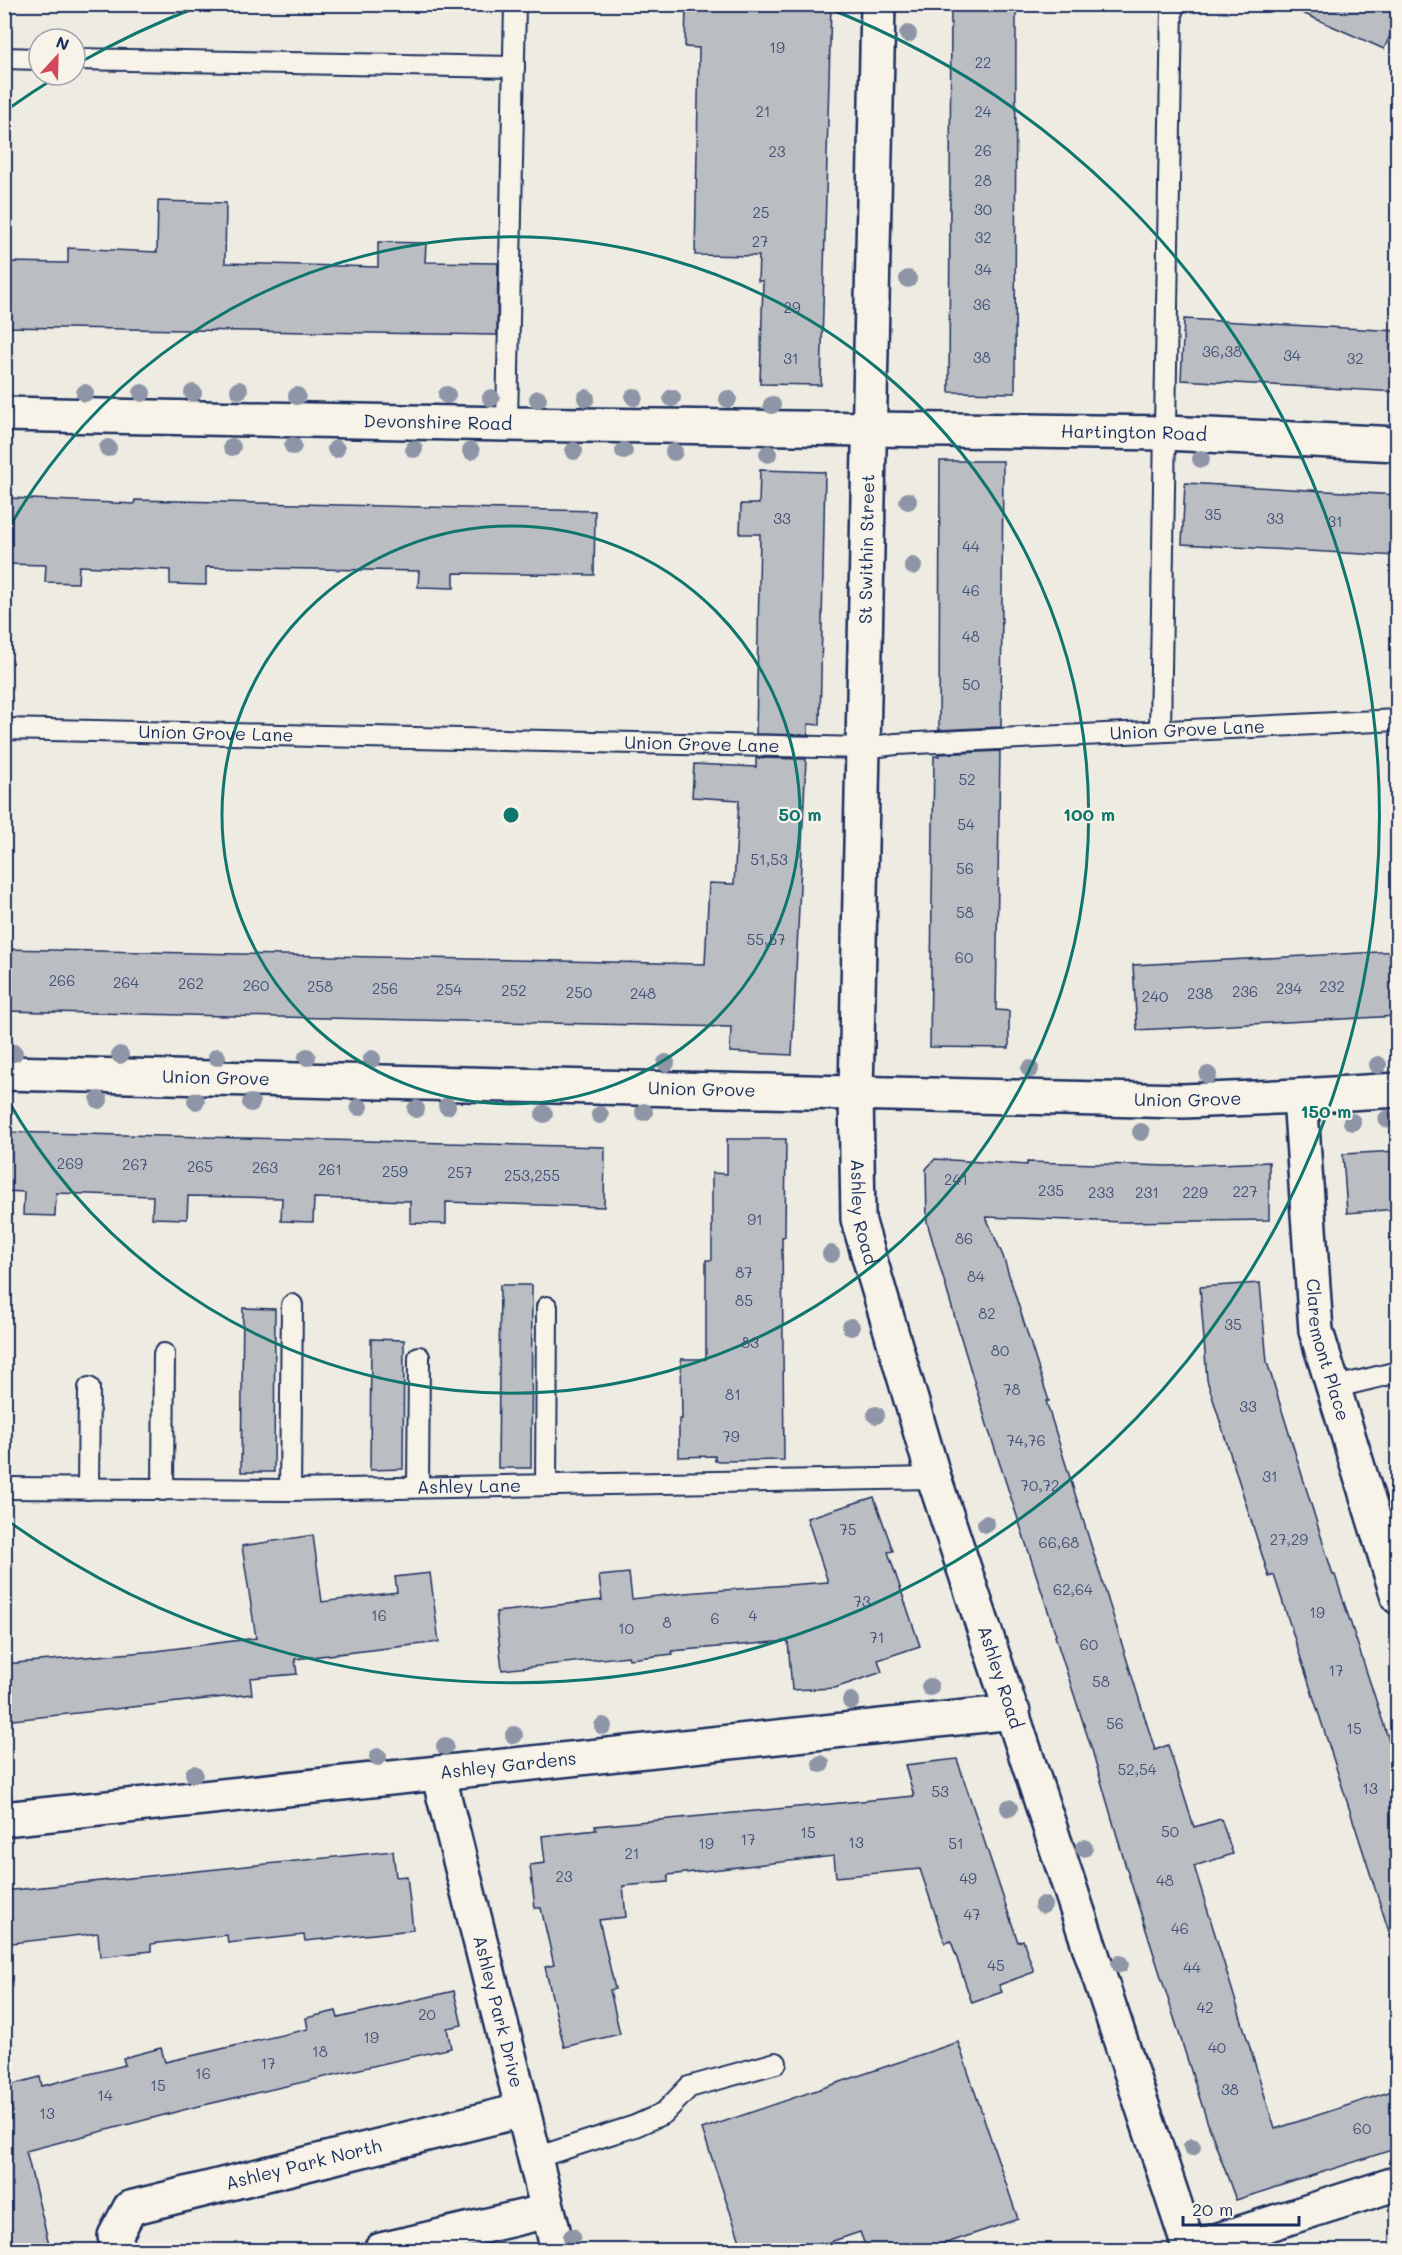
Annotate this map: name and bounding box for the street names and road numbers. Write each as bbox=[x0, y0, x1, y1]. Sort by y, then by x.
street label: Devonshire Road bbox=[363, 408, 513, 435]
street label: Hartington Road bbox=[1061, 419, 1208, 446]
street label: St Swithin Street bbox=[853, 474, 879, 624]
street label: Union Grove Lane bbox=[1109, 713, 1265, 745]
street label: Union Grove Lane bbox=[138, 719, 294, 746]
street label: Union Grove Lane bbox=[624, 730, 780, 757]
street label: Union Grove bbox=[162, 1064, 270, 1090]
street label: Union Grove bbox=[648, 1075, 756, 1102]
street label: Union Grove bbox=[1134, 1086, 1242, 1112]
street label: Ashley Road bbox=[846, 1159, 884, 1267]
street label: Claremont Place bbox=[1301, 1278, 1356, 1424]
street label: Ashley Lane bbox=[417, 1473, 521, 1499]
street label: Ashley Road bbox=[973, 1622, 1029, 1731]
street label: Ashley Gardens bbox=[439, 1745, 578, 1784]
street label: Ashley Park Drive bbox=[468, 1933, 530, 2090]
street label: Ashley Park North bbox=[223, 2133, 384, 2195]

